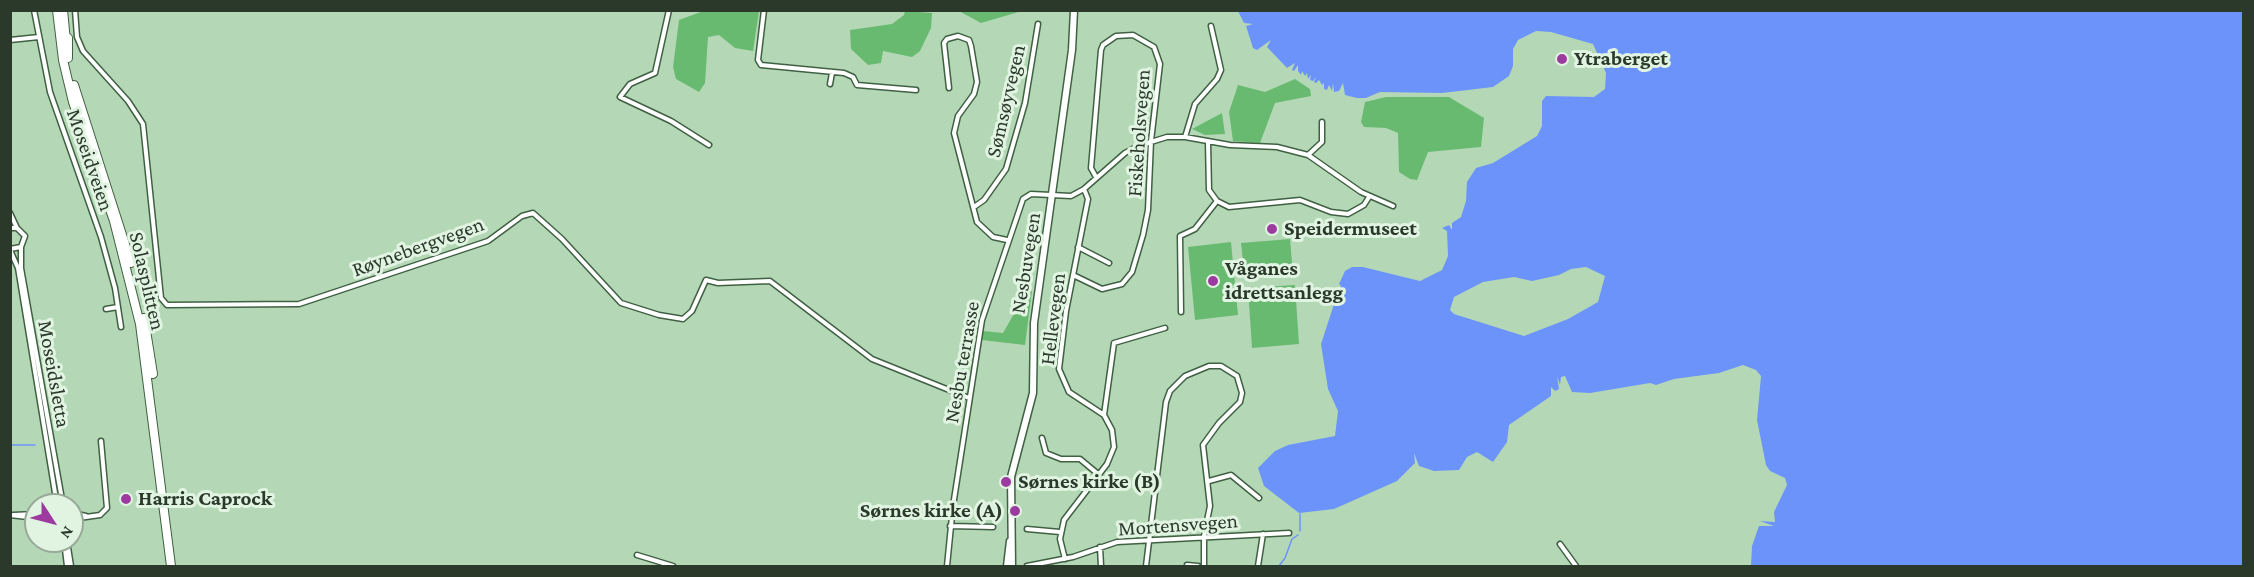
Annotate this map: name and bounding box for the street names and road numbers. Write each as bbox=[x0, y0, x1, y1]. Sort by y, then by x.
street label: Sømsøyvegen bbox=[981, 42, 1031, 160]
street label: Fiskeholsvegen bbox=[1122, 68, 1156, 198]
street label: Moseidveien bbox=[61, 106, 119, 214]
street label: Røynebergvegen bbox=[349, 211, 487, 283]
street label: Nesbuvegen bbox=[1006, 211, 1046, 315]
street label: Solasplitten bbox=[123, 229, 171, 333]
street label: Hellevegen bbox=[1035, 272, 1071, 366]
street label: Nesbu terrasse bbox=[939, 299, 985, 425]
street label: Moseidsletta bbox=[32, 318, 76, 430]
street label: Mortensvegen bbox=[1117, 508, 1239, 542]

